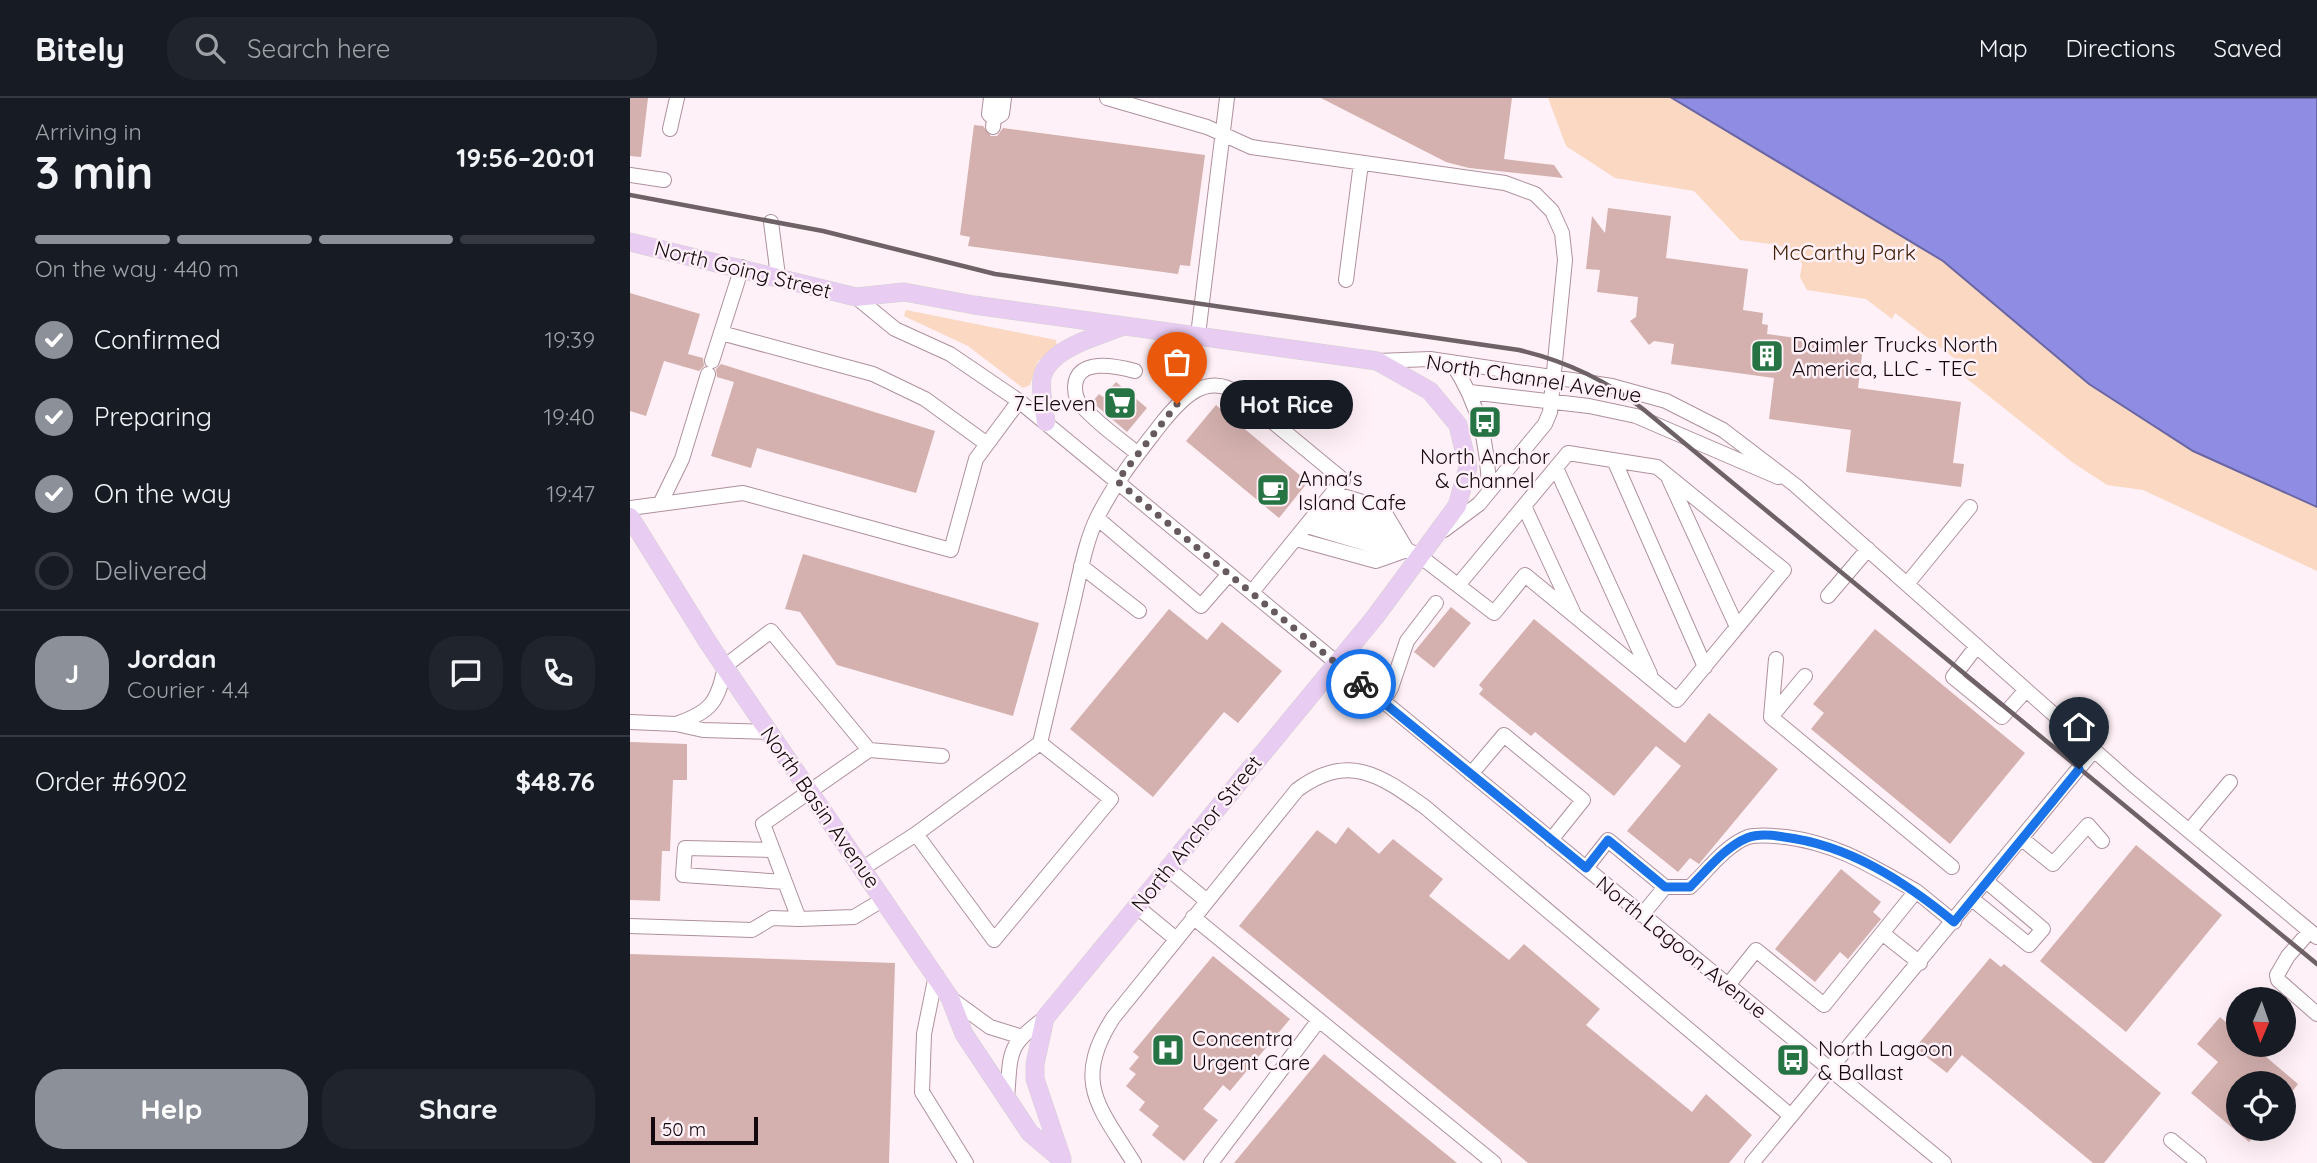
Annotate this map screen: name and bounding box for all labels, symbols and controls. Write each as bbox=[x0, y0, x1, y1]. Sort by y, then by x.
search box bbox=[167, 17, 657, 80]
text: Bitely bbox=[35, 28, 125, 69]
icon: search bbox=[191, 29, 229, 67]
text: Search here bbox=[247, 32, 391, 65]
text: Map bbox=[1979, 33, 2028, 63]
text: Directions bbox=[2066, 33, 2176, 63]
text: Saved bbox=[2214, 33, 2282, 63]
text: Arriving in bbox=[35, 117, 142, 146]
text: 19:56–20:01 bbox=[456, 141, 595, 174]
text: 3 min bbox=[35, 143, 153, 201]
street label: North Going Street bbox=[652, 234, 834, 304]
park label: McCarthy Park bbox=[1772, 239, 1916, 265]
text: On the way · 440 m bbox=[35, 254, 239, 283]
icon: check bbox=[35, 321, 73, 359]
text: Confirmed bbox=[94, 323, 221, 356]
text: 19:39 bbox=[544, 325, 595, 354]
place label: Daimler Trucks North America, LLC - TEC bbox=[1792, 331, 1998, 381]
pin bbox=[1147, 332, 1207, 404]
building icon: Daimler Trucks North America, LLC - TEC bbox=[1748, 337, 1786, 375]
icon: bag bbox=[1158, 343, 1196, 381]
street label: North Channel Avenue bbox=[1424, 348, 1644, 408]
callout: Hot Rice bbox=[1219, 380, 1352, 428]
supermarket icon: 7-Eleven bbox=[1101, 384, 1139, 422]
place label: 7-Eleven bbox=[1014, 390, 1096, 416]
text: Hot Rice bbox=[1240, 390, 1333, 419]
icon: check bbox=[35, 398, 73, 436]
text: Preparing bbox=[94, 400, 212, 433]
text: 19:40 bbox=[544, 402, 595, 431]
bus stop icon: North Anchor & Channel bbox=[1466, 403, 1504, 441]
place label: North Anchor & Channel bbox=[1420, 443, 1550, 493]
place label: Anna's Island Cafe bbox=[1298, 465, 1406, 515]
cafe icon: Anna's Island Cafe bbox=[1254, 471, 1292, 509]
icon: check bbox=[35, 475, 73, 513]
text: On the way bbox=[94, 477, 232, 510]
text: 19:47 bbox=[546, 479, 595, 508]
text: Delivered bbox=[94, 554, 207, 587]
button: chat bbox=[429, 636, 503, 710]
button: phone bbox=[521, 636, 595, 710]
text: Jordan bbox=[127, 642, 216, 675]
courier bbox=[1326, 649, 1396, 719]
text: J bbox=[65, 657, 79, 690]
icon: bike bbox=[1342, 665, 1380, 703]
text: Courier · 4.4 bbox=[127, 675, 249, 704]
pin bbox=[2049, 697, 2109, 769]
icon: home bbox=[2060, 708, 2098, 746]
street label: North Basin Avenue bbox=[755, 721, 887, 893]
street label: North Anchor Street bbox=[1125, 750, 1267, 916]
text: Order #6902 bbox=[35, 765, 187, 798]
text: $48.76 bbox=[516, 765, 595, 798]
street label: North Lagoon Avenue bbox=[1591, 870, 1773, 1024]
north arrow bbox=[2226, 987, 2296, 1057]
map controls bbox=[2226, 987, 2296, 1141]
place label: Concentra Urgent Care bbox=[1192, 1025, 1310, 1075]
hospital icon: Concentra Urgent Care bbox=[1149, 1031, 1187, 1069]
place label: North Lagoon & Ballast bbox=[1818, 1035, 1953, 1085]
bus stop icon: North Lagoon & Ballast bbox=[1774, 1041, 1812, 1079]
button: Help bbox=[35, 1069, 308, 1149]
button: Share bbox=[322, 1069, 595, 1149]
button: locate bbox=[2226, 1071, 2296, 1141]
scale bar bbox=[651, 1114, 758, 1146]
text: 50 m bbox=[662, 1117, 706, 1141]

